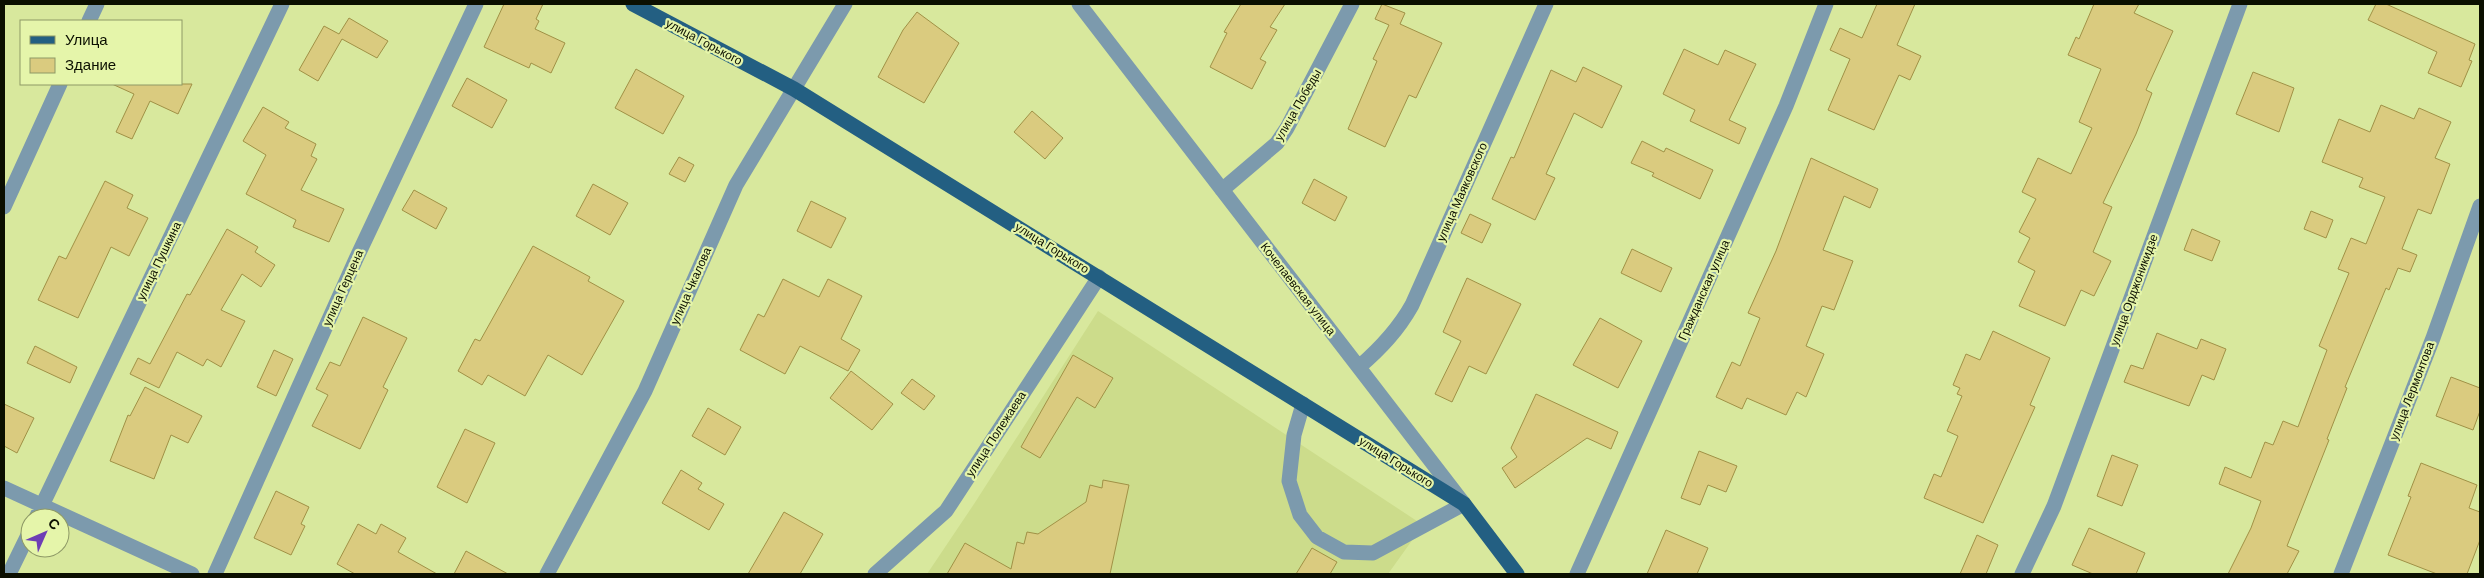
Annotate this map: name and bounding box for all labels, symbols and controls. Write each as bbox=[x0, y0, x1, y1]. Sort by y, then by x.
street label: улица Горького bbox=[663, 16, 745, 68]
legend bbox=[20, 20, 182, 85]
text: Улица bbox=[65, 31, 108, 48]
text: Здание bbox=[65, 56, 116, 73]
street label: улица Победы bbox=[1272, 67, 1324, 143]
street label: улица Маяковского bbox=[1434, 140, 1490, 244]
street label: улица Пушкина bbox=[134, 219, 184, 303]
street label: улица Горького bbox=[1012, 220, 1092, 276]
street label: улица Орджоникидзе bbox=[2107, 232, 2161, 348]
street label: Гражданская улица bbox=[1676, 237, 1733, 342]
street label: Кочелаевская улица bbox=[1258, 240, 1339, 338]
street label: улица Чкалова bbox=[668, 245, 714, 327]
street label: улица Герцена bbox=[320, 247, 366, 328]
street label: улица Лермонтова bbox=[2387, 340, 2437, 442]
street label: улица Полежаева bbox=[963, 388, 1029, 479]
street label: улица Горького bbox=[1356, 434, 1436, 490]
north arrow bbox=[20, 508, 70, 558]
text: С bbox=[45, 515, 63, 533]

